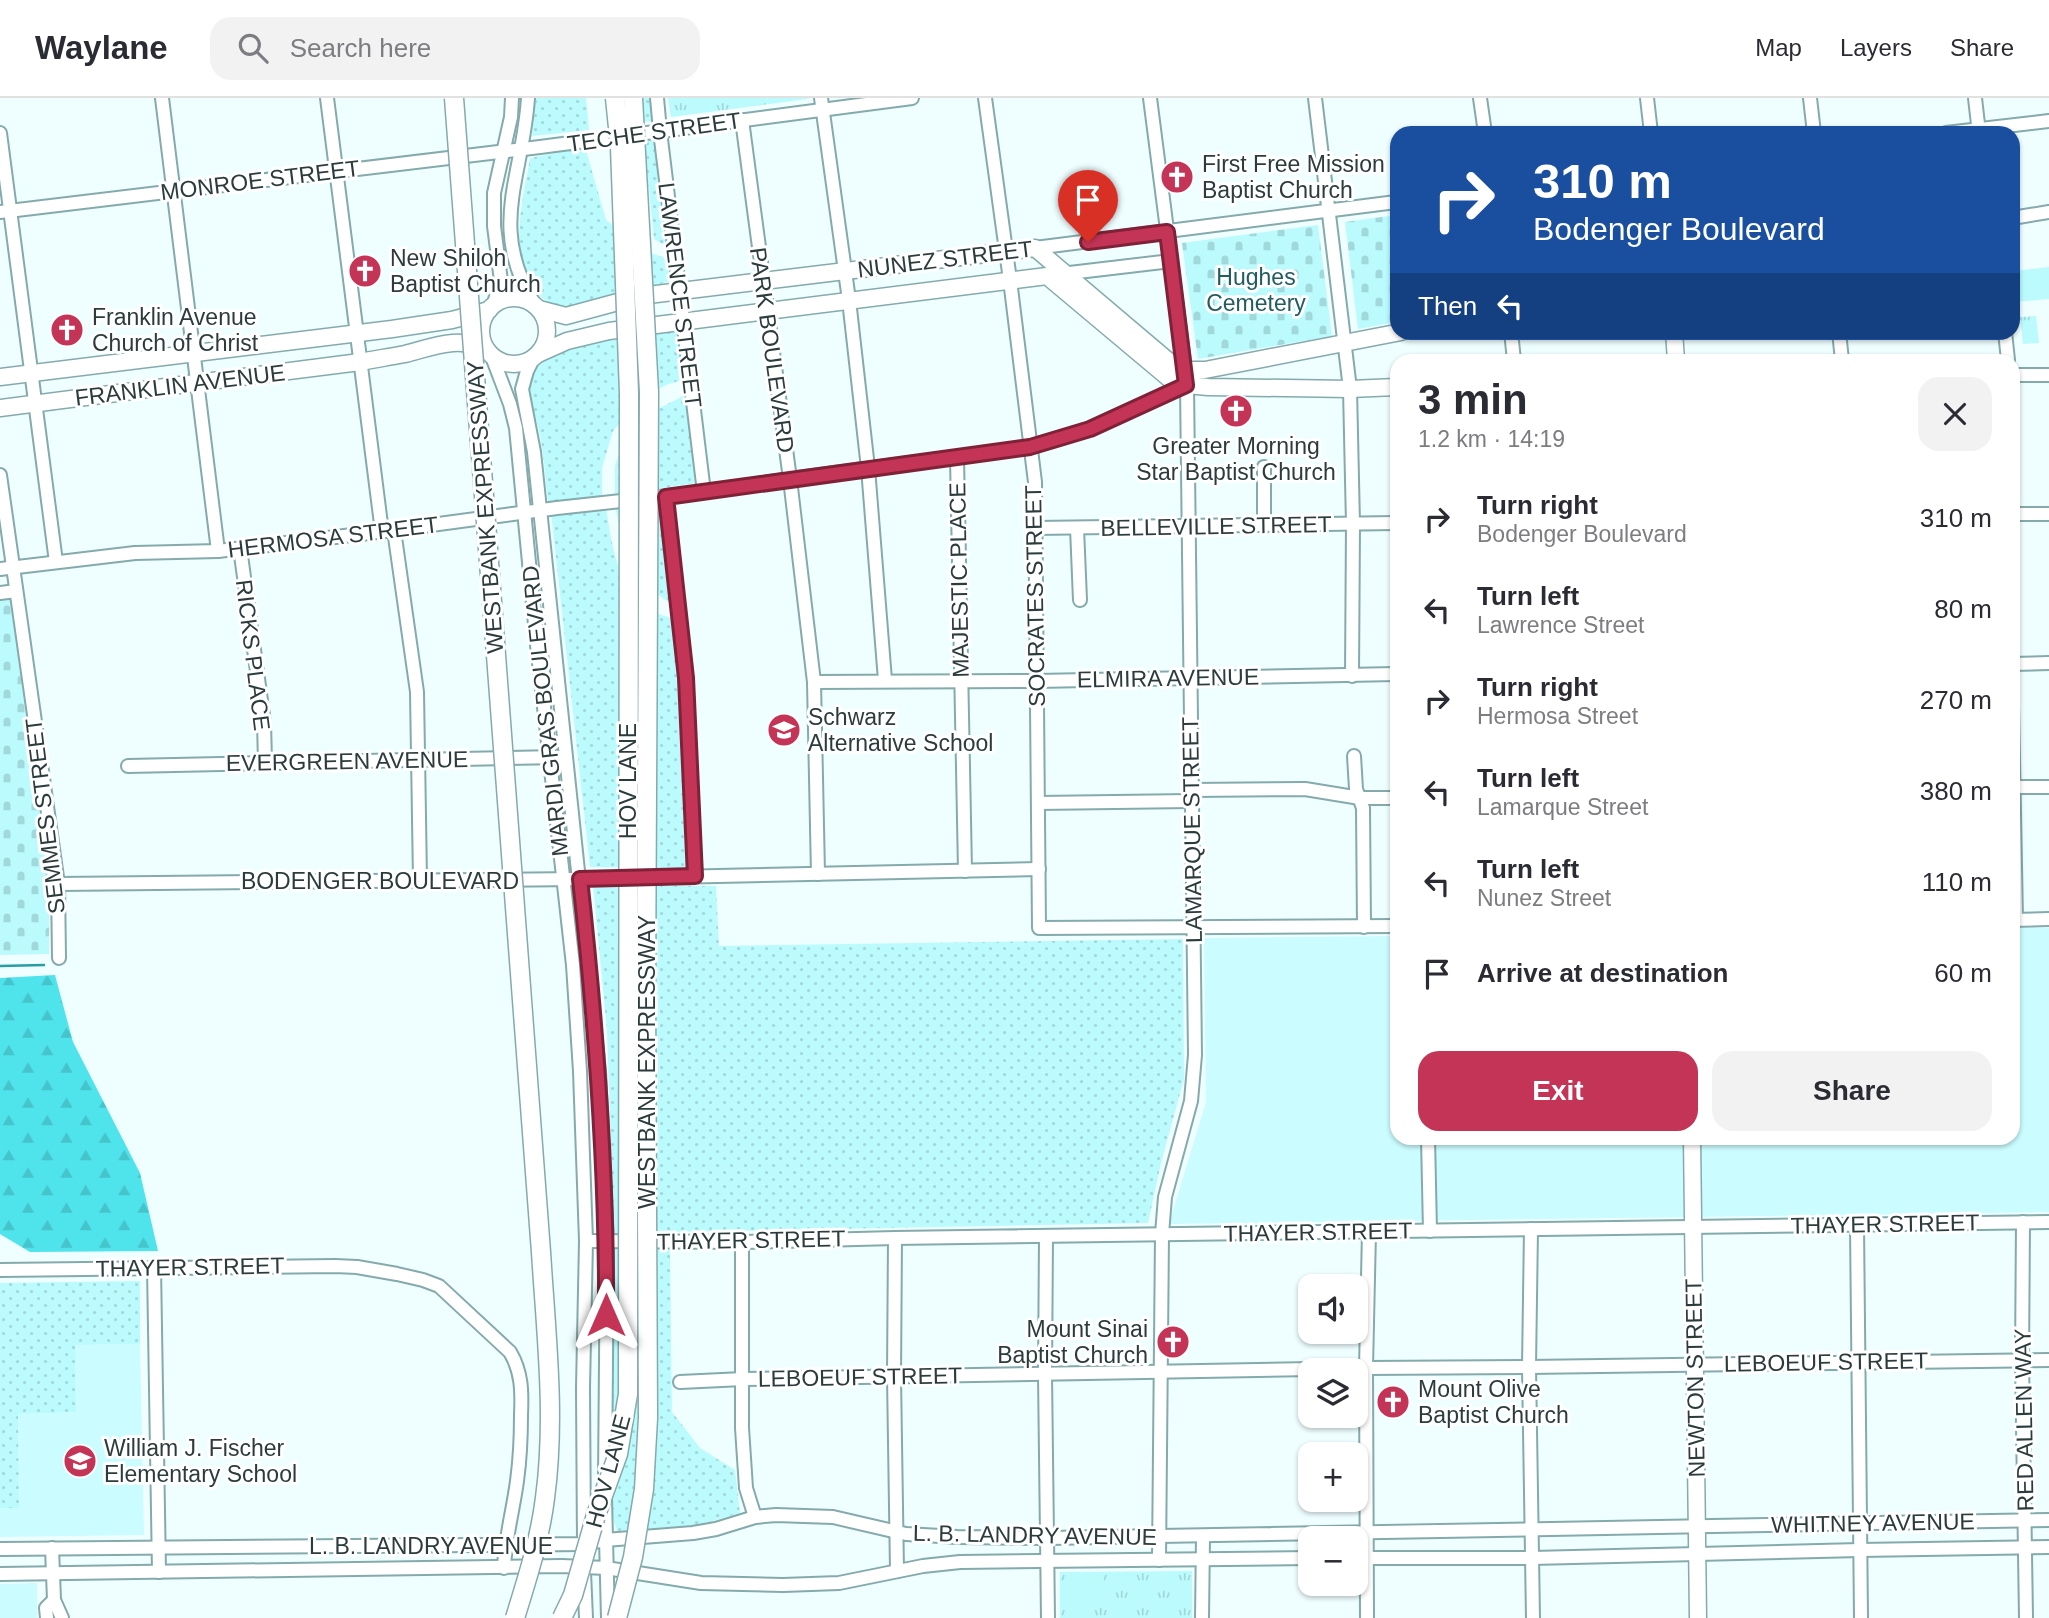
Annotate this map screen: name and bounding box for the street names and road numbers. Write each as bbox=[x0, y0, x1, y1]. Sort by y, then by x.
street label: TECHE STREET bbox=[566, 107, 742, 157]
street label: MONROE STREET bbox=[159, 155, 361, 205]
street label: LAWRENCE STREET bbox=[653, 181, 707, 409]
street label: NUNEZ STREET bbox=[856, 235, 1034, 283]
street label: PARK BOULEVARD bbox=[745, 245, 799, 455]
street label: FRANKLIN AVENUE bbox=[73, 359, 287, 411]
street label: WESTBANK EXPRESSWAY bbox=[462, 359, 508, 655]
street label: MAJESTIC PLACE bbox=[944, 482, 974, 678]
street label: SOCRATES STREET bbox=[1020, 485, 1050, 707]
street label: HERMOSA STREET bbox=[226, 511, 440, 563]
street label: BELLEVILLE STREET bbox=[1100, 511, 1332, 541]
street label: MARDI GRAS BOULEVARD bbox=[517, 564, 573, 858]
street label: RICKS PLACE bbox=[231, 578, 275, 732]
street label: ELMIRA AVENUE bbox=[1077, 663, 1259, 693]
street label: SEMMES STREET bbox=[20, 717, 70, 915]
street label: LAMARQUE STREET bbox=[1177, 717, 1207, 943]
street label: HOV LANE bbox=[615, 723, 641, 839]
street label: EVERGREEN AVENUE bbox=[226, 746, 468, 776]
street label: BODENGER BOULEVARD bbox=[241, 868, 519, 894]
street label: WESTBANK EXPRESSWAY bbox=[634, 915, 660, 1209]
street label: THAYER STREET bbox=[1790, 1209, 1980, 1239]
street label: THAYER STREET bbox=[1223, 1217, 1413, 1247]
street label: THAYER STREET bbox=[656, 1225, 846, 1255]
street label: THAYER STREET bbox=[95, 1252, 285, 1282]
street label: NEWTON STREET bbox=[1680, 1278, 1710, 1478]
street label: RED ALLEN WAY bbox=[2009, 1328, 2039, 1512]
street label: LEBOEUF STREET bbox=[1724, 1347, 1928, 1377]
street label: LEBOEUF STREET bbox=[758, 1362, 962, 1392]
street label: HOV LANE bbox=[580, 1411, 636, 1531]
street label: WHITNEY AVENUE bbox=[1771, 1508, 1975, 1538]
street label: L. B. LANDRY AVENUE bbox=[913, 1520, 1157, 1550]
street label: L. B. LANDRY AVENUE bbox=[309, 1533, 553, 1559]

